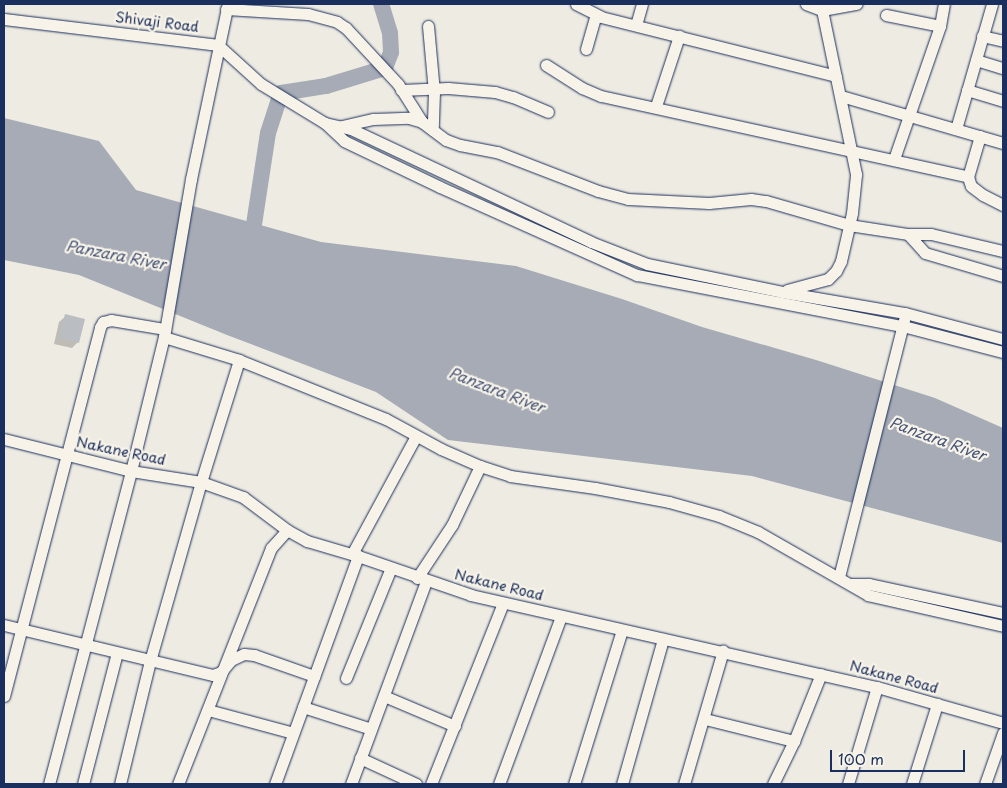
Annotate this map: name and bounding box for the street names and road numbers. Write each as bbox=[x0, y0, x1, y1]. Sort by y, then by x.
street label: Shivaji Road bbox=[115, 9, 199, 35]
street label: Nakane Road bbox=[75, 433, 167, 469]
street label: Nakane Road bbox=[453, 566, 545, 604]
street label: Nakane Road bbox=[848, 657, 940, 697]

